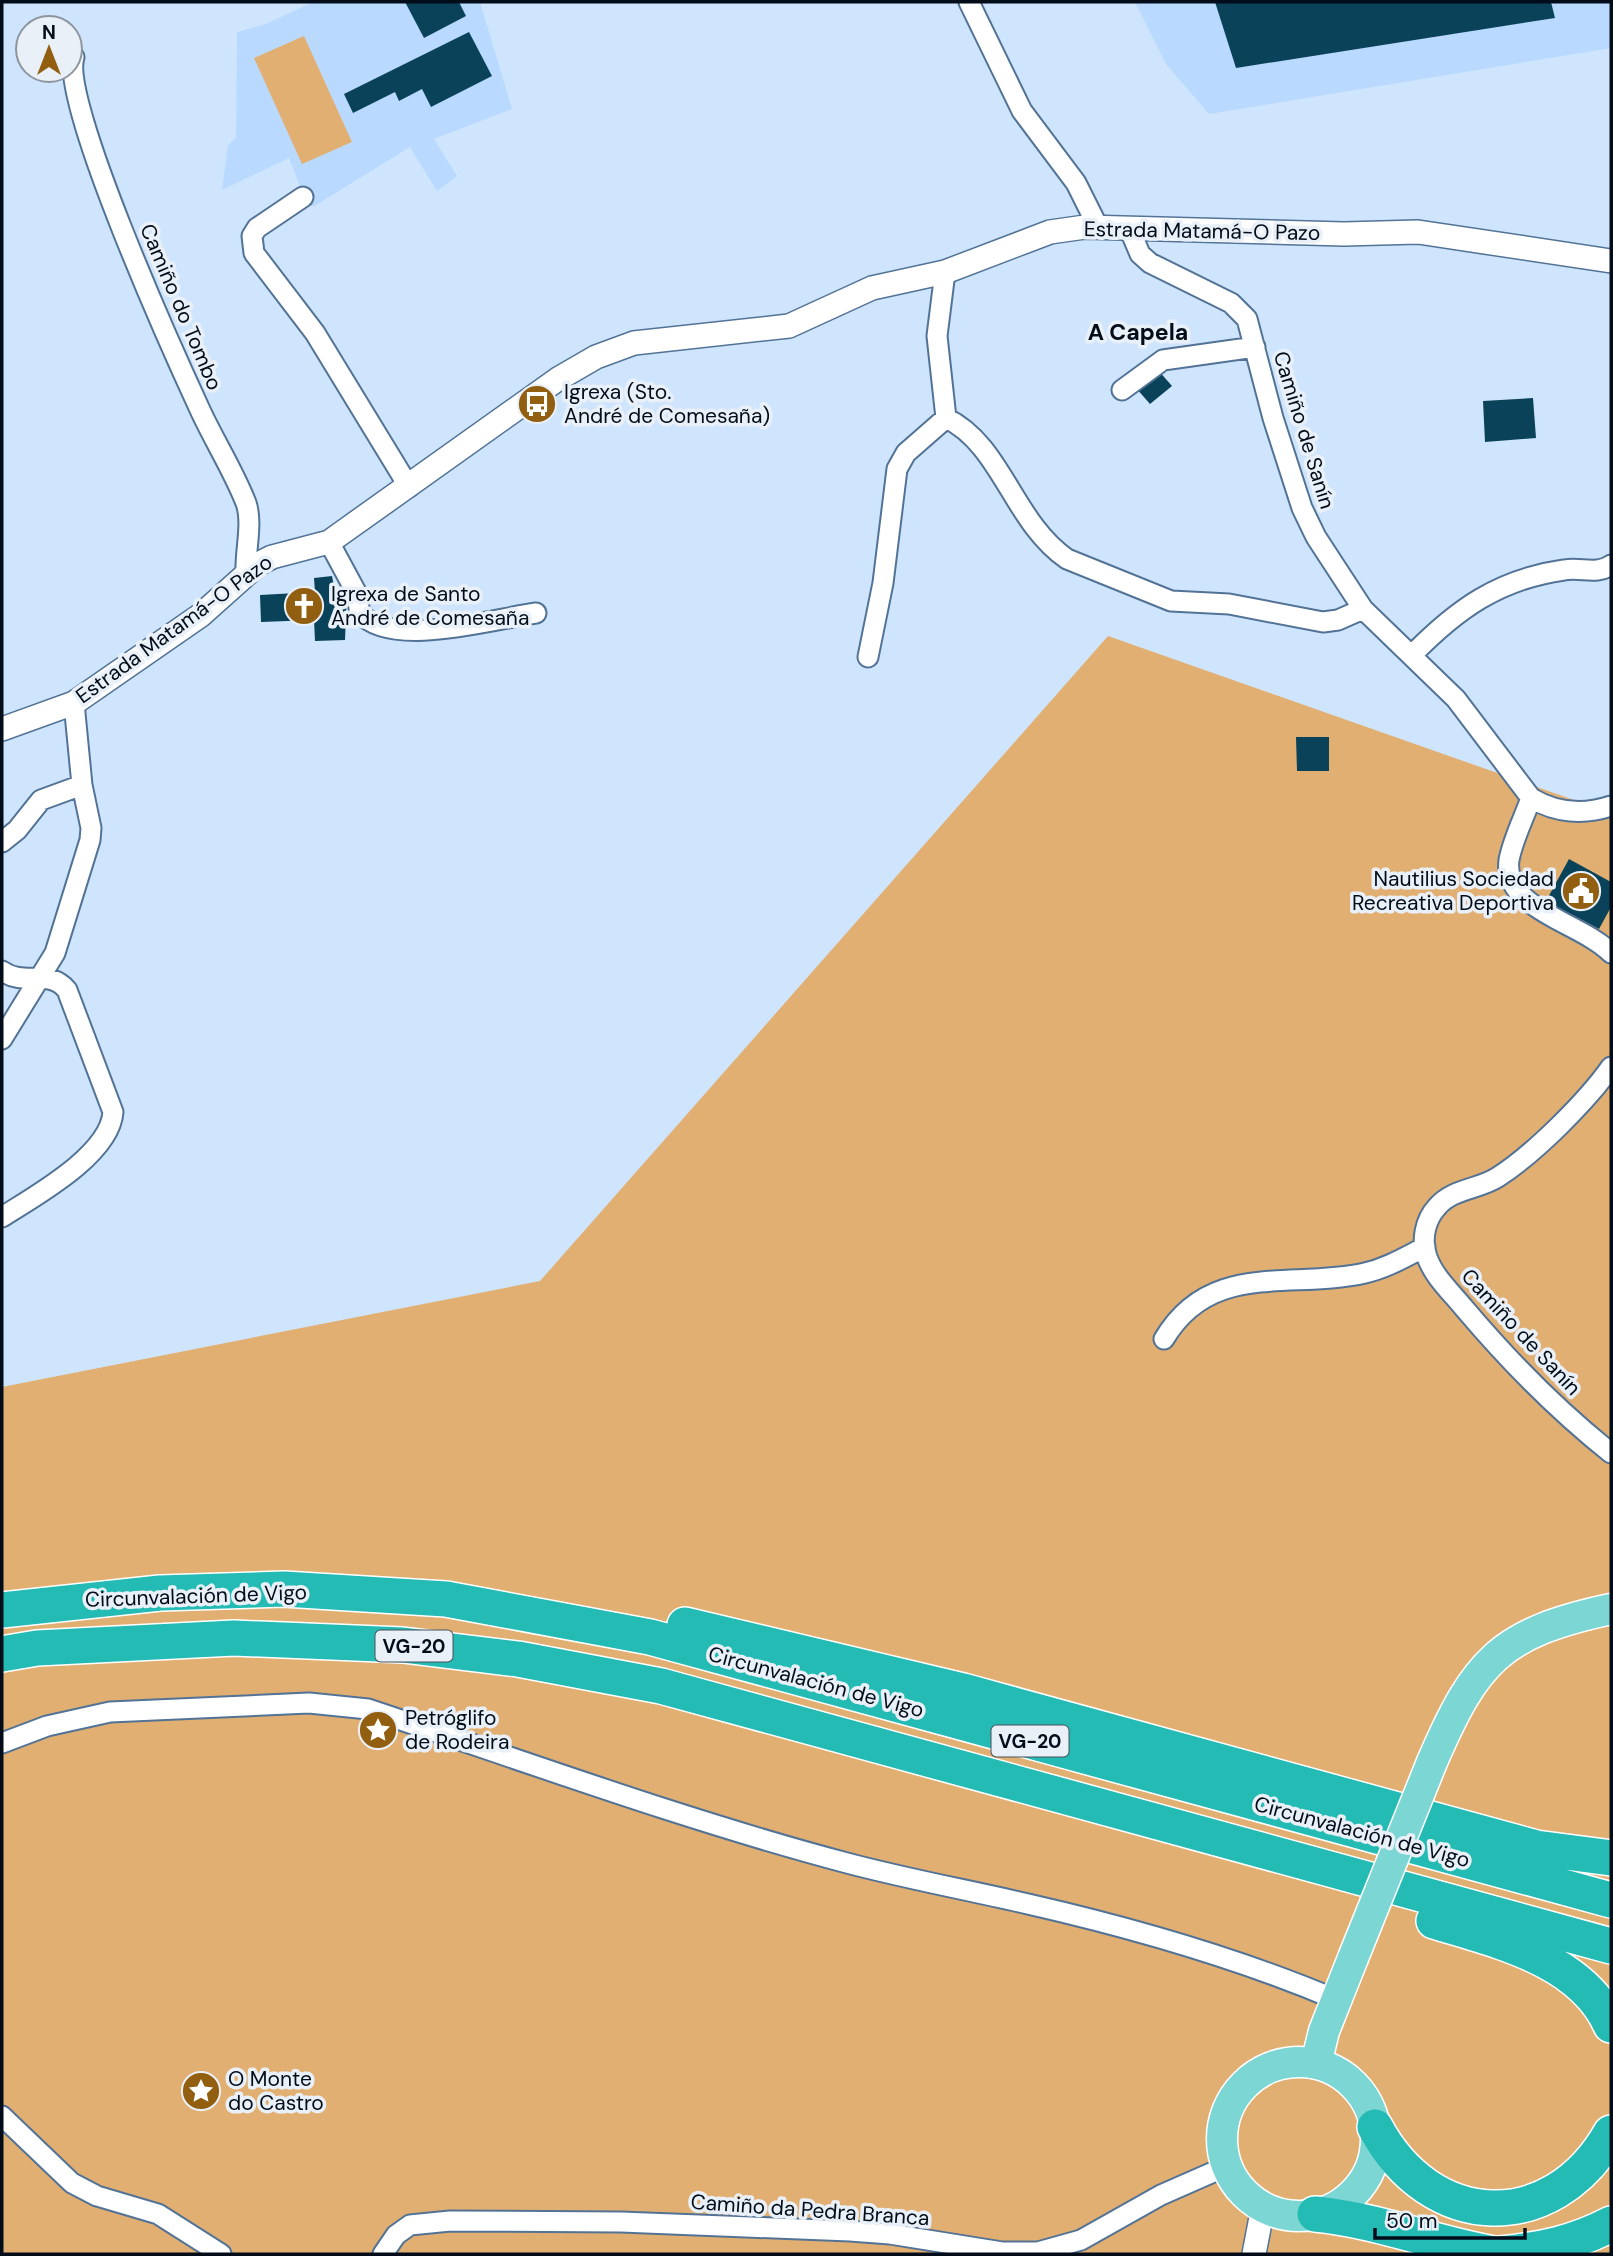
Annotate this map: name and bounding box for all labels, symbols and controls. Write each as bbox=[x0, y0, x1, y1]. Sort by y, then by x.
north arrow bbox=[14, 14, 84, 84]
text: N bbox=[42, 20, 56, 45]
street label: Estrada Matamá-O Pazo bbox=[1084, 215, 1320, 247]
street label: Camiño do Tombo bbox=[133, 220, 229, 394]
district label: A Capela bbox=[1088, 317, 1188, 347]
street label: Camiño de Sanín bbox=[1267, 348, 1341, 512]
place label: Igrexa (Sto. André de Comesaña) bbox=[564, 378, 770, 430]
bus stop icon: Igrexa (Sto. André de Comesaña) bbox=[516, 383, 558, 425]
street label: Estrada Matamá-O Pazo bbox=[70, 548, 278, 710]
place label: Igrexa de Santo André de Comesaña bbox=[331, 580, 529, 632]
church icon: Igrexa de Santo André de Comesaña bbox=[283, 585, 325, 627]
place label: Nautilius Sociedad Recreativa Deportiva bbox=[1352, 865, 1554, 917]
public building icon: Nautilius Sociedad Recreativa Deportiva bbox=[1560, 870, 1602, 912]
street label: Camiño de Sanín bbox=[1455, 1263, 1587, 1401]
street label: Circunvalación de Vigo bbox=[85, 1578, 307, 1614]
road number: VG-20 bbox=[376, 1630, 452, 1662]
street label: Circunvalación de Vigo bbox=[705, 1640, 927, 1724]
place label: Petróglifo de Rodeira bbox=[405, 1704, 509, 1756]
place icon: Petróglifo de Rodeira bbox=[357, 1709, 399, 1751]
road number: VG-20 bbox=[992, 1726, 1068, 1756]
street label: Circunvalación de Vigo bbox=[1251, 1790, 1473, 1874]
place label: O Monte do Castro bbox=[228, 2065, 324, 2117]
place icon: O Monte do Castro bbox=[180, 2070, 222, 2112]
street label: Camiño da Pedra Branca bbox=[690, 2188, 930, 2232]
scale bar bbox=[1375, 2196, 1526, 2240]
text: 50 m bbox=[1386, 2207, 1437, 2235]

